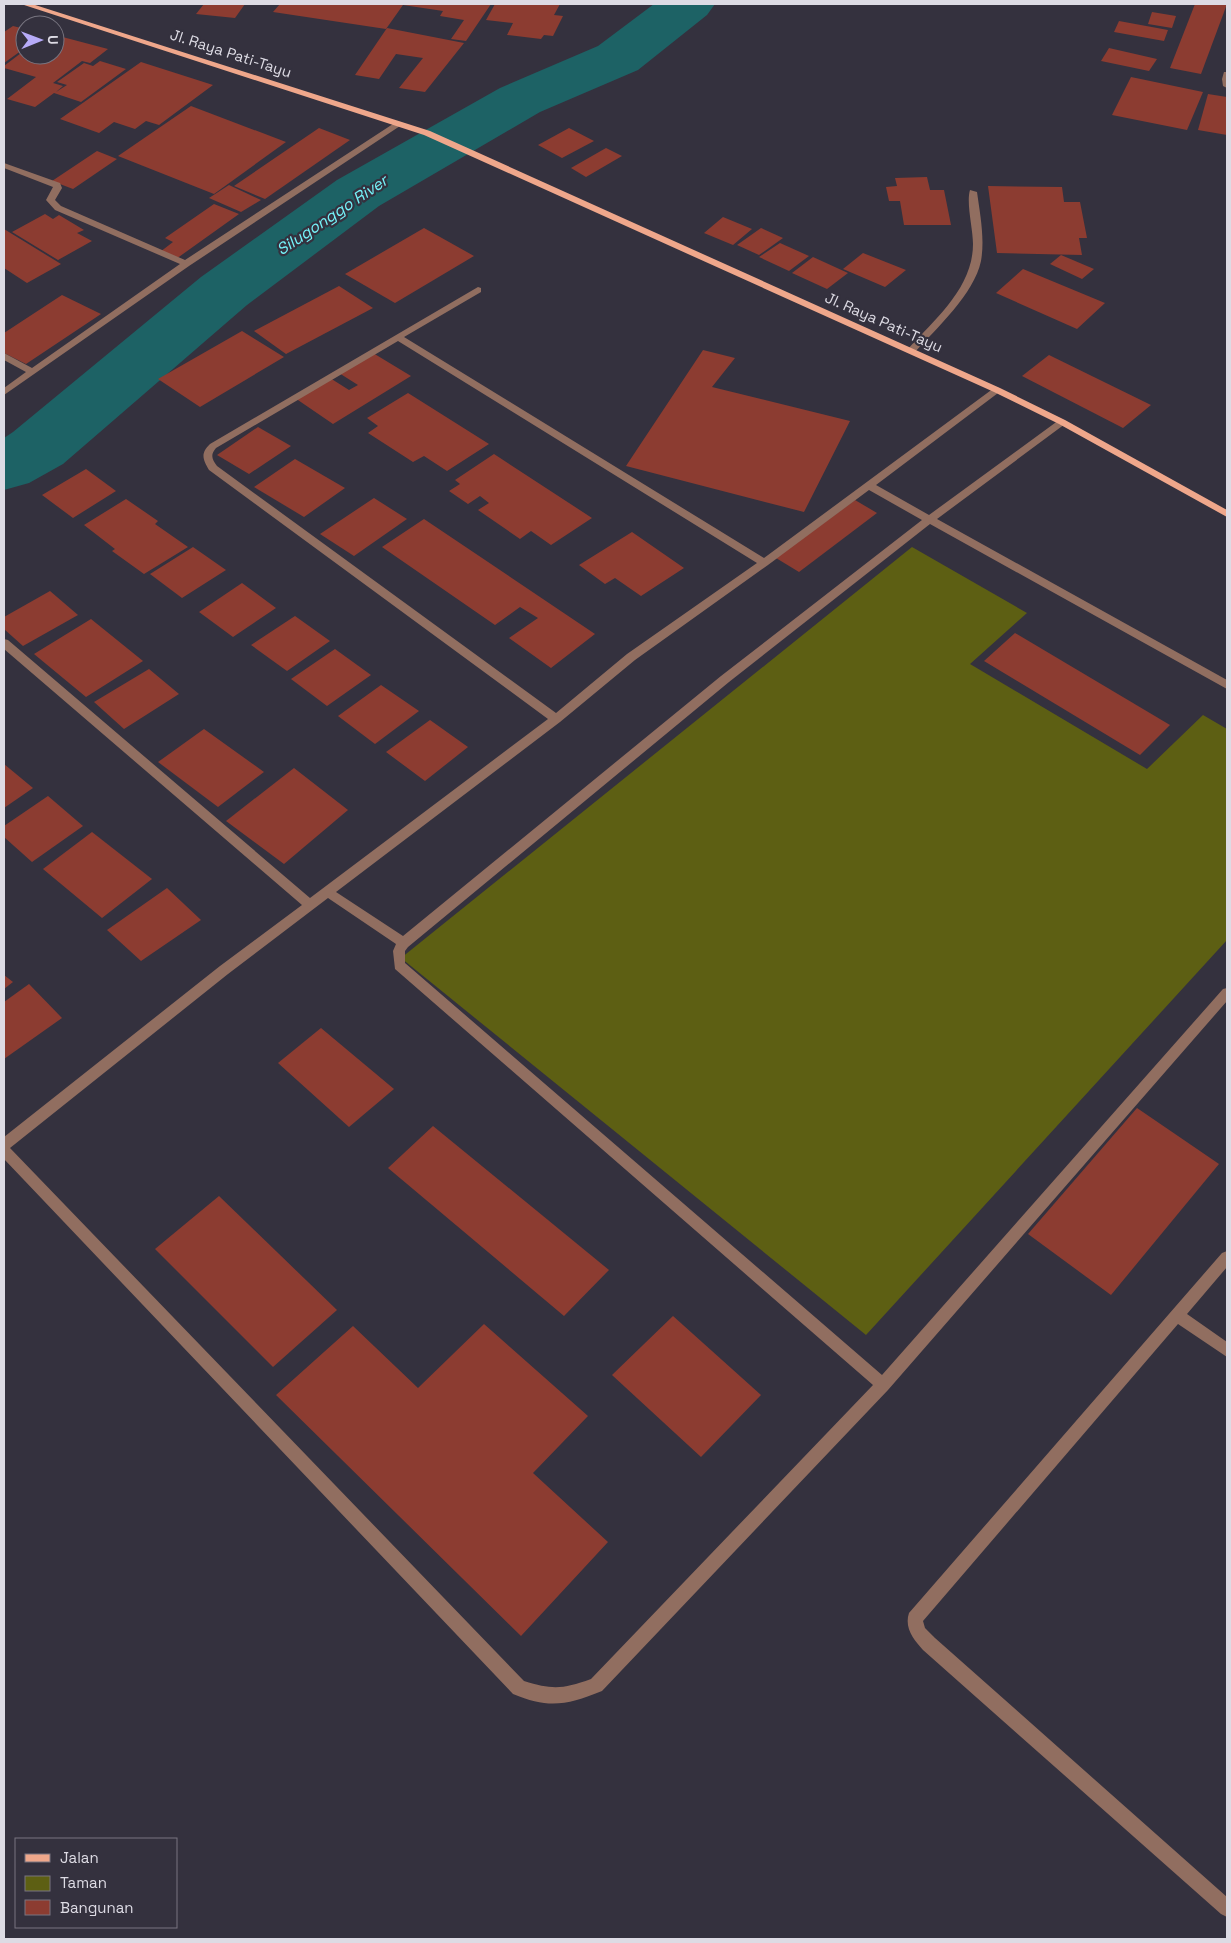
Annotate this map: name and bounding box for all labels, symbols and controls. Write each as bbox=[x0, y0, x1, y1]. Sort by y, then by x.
north arrow bbox=[15, 15, 65, 65]
street label: Jl. Raya Pati-Tayu bbox=[168, 24, 294, 82]
text: U bbox=[44, 35, 62, 45]
water label: Silugonggo River bbox=[272, 169, 393, 260]
street label: Jl. Raya Pati-Tayu bbox=[822, 288, 946, 356]
legend bbox=[15, 1838, 178, 1928]
text: Jalan bbox=[60, 1848, 99, 1867]
text: Taman bbox=[60, 1873, 107, 1892]
text: Bangunan bbox=[60, 1898, 134, 1917]

